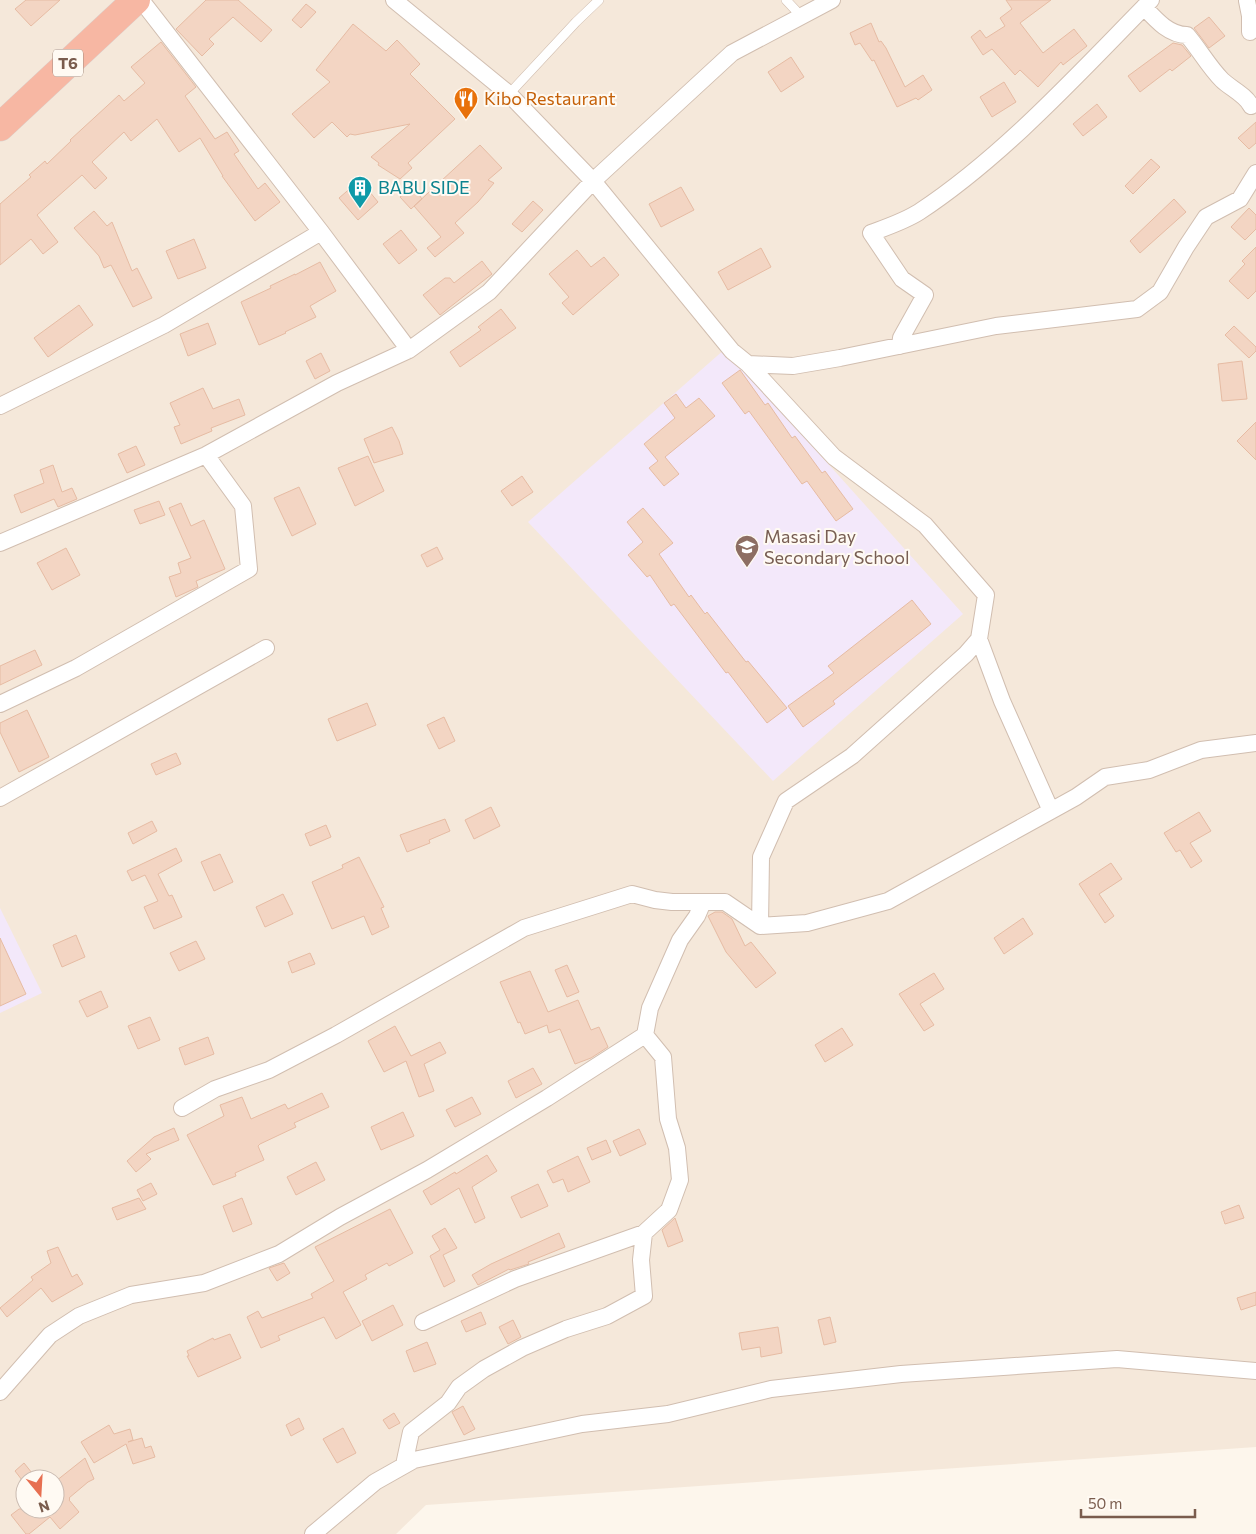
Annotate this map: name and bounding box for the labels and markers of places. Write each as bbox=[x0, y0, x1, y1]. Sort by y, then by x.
restaurant icon: Kibo Restaurant bbox=[453, 86, 479, 120]
place label: Kibo Restaurant bbox=[484, 87, 616, 109]
building icon: BABU SIDE bbox=[347, 175, 373, 209]
place label: BABU SIDE bbox=[378, 176, 470, 198]
place label: Masasi Day Secondary School bbox=[764, 525, 910, 568]
school or university icon: Masasi Day Secondary School bbox=[734, 534, 760, 568]

